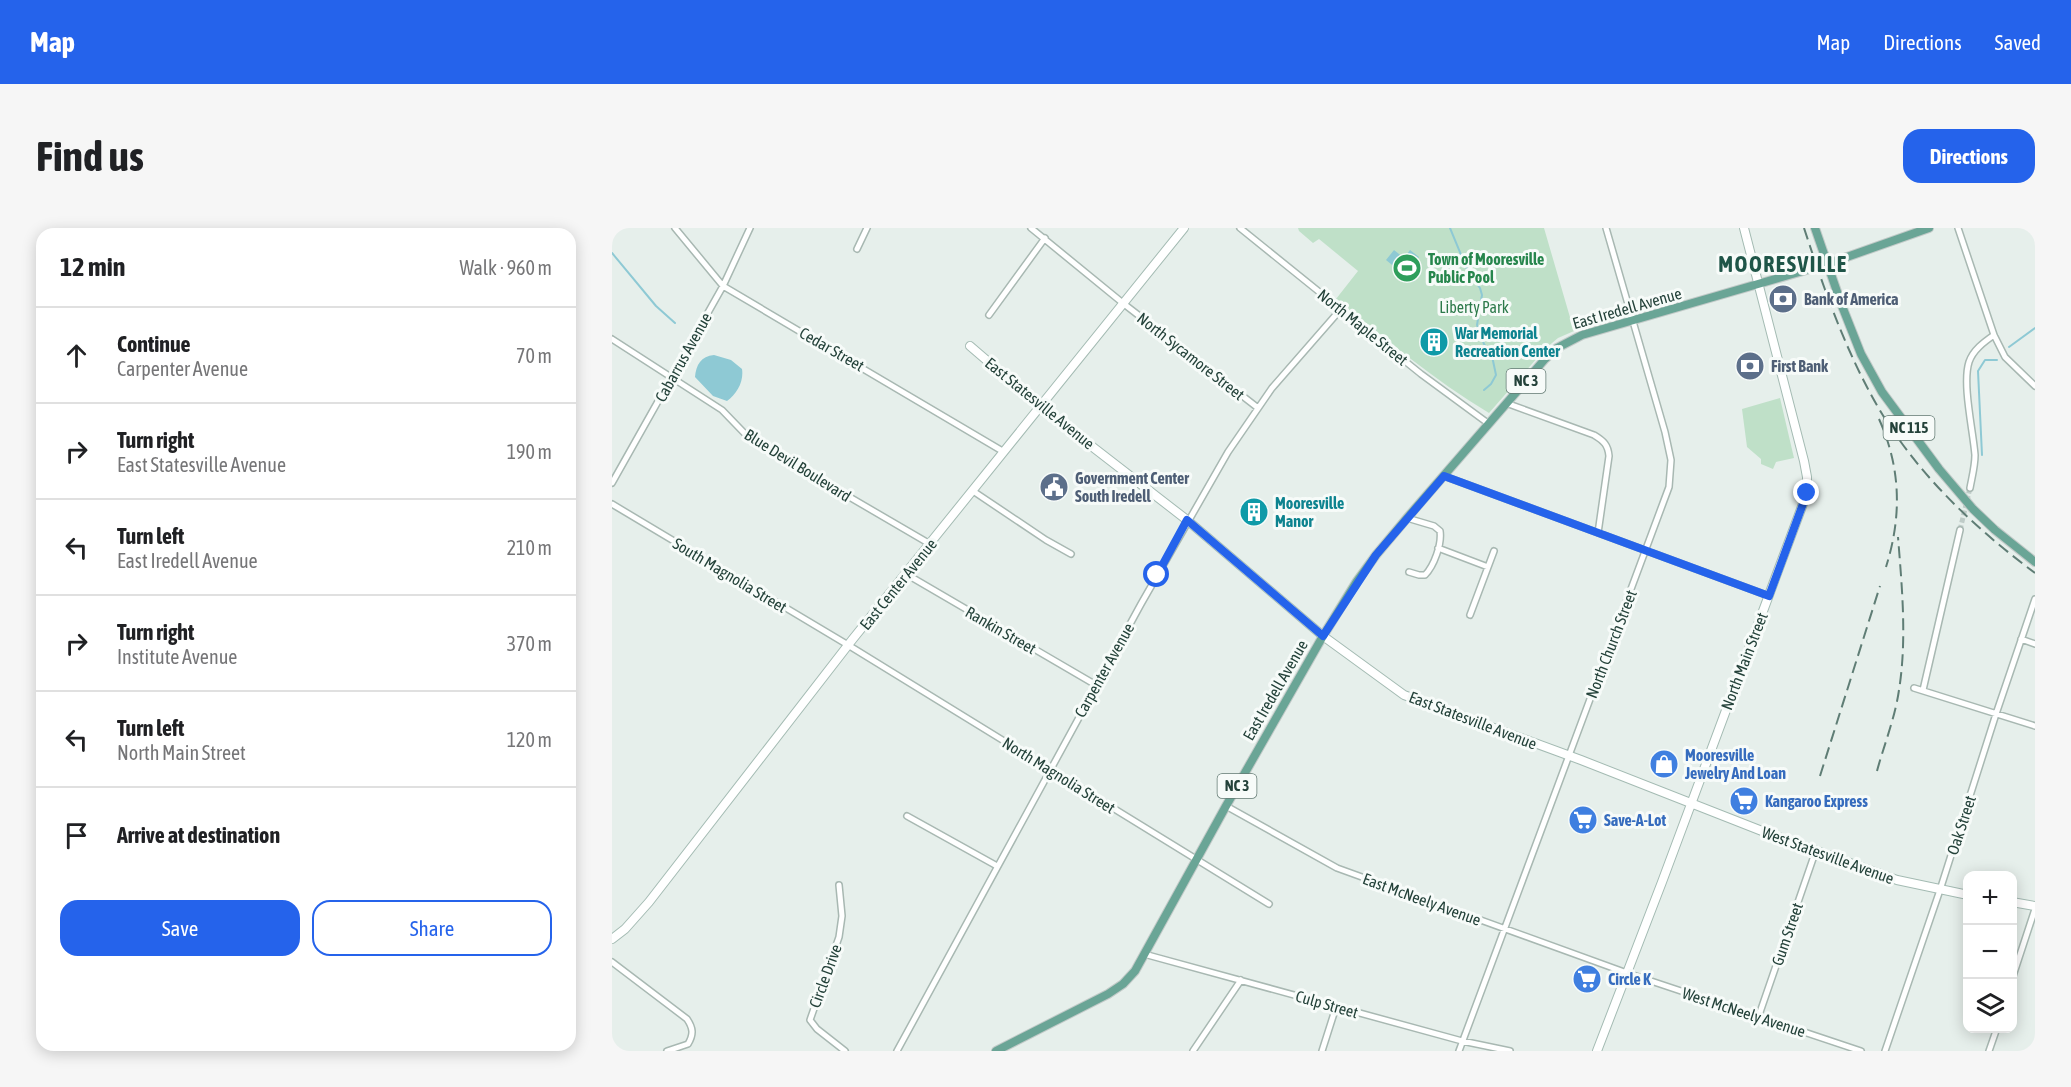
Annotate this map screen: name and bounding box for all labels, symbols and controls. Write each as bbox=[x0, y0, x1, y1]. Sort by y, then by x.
text: Map bbox=[30, 26, 75, 58]
text: Map bbox=[1816, 30, 1850, 54]
text: Directions bbox=[1883, 30, 1962, 54]
text: Saved bbox=[1995, 30, 2041, 54]
button: Directions bbox=[1903, 129, 2035, 183]
text: Find us bbox=[36, 132, 144, 180]
place label: Town of Mooresville Public Pool bbox=[1428, 250, 1544, 286]
district label: MOORESVILLE bbox=[1718, 251, 1848, 277]
text: 12 min bbox=[60, 252, 125, 282]
sports icon: Town of Mooresville Public Pool bbox=[1391, 252, 1423, 284]
text: Walk · 960 m bbox=[460, 256, 552, 279]
bank icon: Bank of America bbox=[1767, 283, 1799, 315]
street label: East Iredell Avenue bbox=[1570, 284, 1684, 332]
street label: North Maple Street bbox=[1314, 285, 1412, 370]
place label: Bank of America bbox=[1804, 290, 1899, 308]
park label: Liberty Park bbox=[1439, 298, 1509, 317]
street label: Cabarrus Avenue bbox=[651, 309, 715, 405]
street label: North Sycamore Street bbox=[1133, 309, 1248, 404]
street label: Cedar Street bbox=[797, 323, 868, 375]
place label: War Memorial Recreation Center bbox=[1454, 324, 1560, 360]
building icon: War Memorial Recreation Center bbox=[1418, 326, 1450, 358]
text: Continue bbox=[117, 331, 191, 357]
icon: ahead bbox=[60, 339, 93, 372]
text: 70 m bbox=[516, 344, 552, 367]
bank icon: First Bank bbox=[1734, 350, 1766, 382]
street label: East Statesville Avenue bbox=[982, 353, 1098, 453]
text: Carpenter Avenue bbox=[117, 357, 248, 380]
place label: First Bank bbox=[1771, 357, 1829, 375]
road number: NC 3 bbox=[1506, 369, 1546, 393]
road number: NC 115 bbox=[1884, 416, 1934, 440]
street label: Blue Devil Boulevard bbox=[742, 425, 854, 505]
text: Turn right bbox=[117, 427, 194, 453]
icon: right bbox=[60, 435, 93, 468]
text: 190 m bbox=[507, 440, 552, 463]
text: East Statesville Avenue bbox=[117, 453, 286, 476]
place label: Government Center South Iredell bbox=[1075, 469, 1189, 505]
public building icon: Government Center South Iredell bbox=[1038, 471, 1070, 503]
route end bbox=[1793, 479, 1819, 505]
place label: Mooresville Manor bbox=[1275, 494, 1344, 530]
building icon: Mooresville Manor bbox=[1238, 496, 1270, 528]
text: Turn left bbox=[117, 523, 184, 549]
icon: left bbox=[60, 531, 93, 564]
street label: South Magnolia Street bbox=[669, 534, 790, 617]
street label: East Center Avenue bbox=[856, 535, 940, 633]
text: 210 m bbox=[507, 536, 552, 559]
text: East Iredell Avenue bbox=[117, 549, 258, 572]
route start bbox=[1143, 561, 1169, 587]
street label: North Church Street bbox=[1582, 587, 1640, 701]
street label: Rankin Street bbox=[963, 603, 1040, 658]
street label: North Main Street bbox=[1717, 609, 1771, 712]
text: Turn right bbox=[117, 619, 194, 645]
street label: Carpenter Avenue bbox=[1071, 620, 1138, 721]
icon: right bbox=[60, 627, 93, 660]
text: 370 m bbox=[507, 632, 552, 655]
street label: East Iredell Avenue bbox=[1239, 637, 1311, 743]
text: Institute Avenue bbox=[117, 645, 237, 668]
street label: East Statesville Avenue bbox=[1407, 687, 1539, 753]
text: Turn left bbox=[117, 715, 184, 741]
icon: left bbox=[60, 723, 93, 756]
text: 120 m bbox=[507, 728, 552, 751]
street label: North Magnolia Street bbox=[999, 733, 1119, 818]
text: North Main Street bbox=[117, 741, 246, 764]
place label: Mooresville Jewelry And Loan bbox=[1684, 746, 1786, 782]
shop icon: Mooresville Jewelry And Loan bbox=[1648, 748, 1680, 780]
road number: NC 3 bbox=[1218, 774, 1256, 798]
supermarket icon: Kangaroo Express bbox=[1728, 785, 1760, 817]
place label: Kangaroo Express bbox=[1765, 792, 1868, 810]
street label: Oak Street bbox=[1943, 793, 1979, 857]
supermarket icon: Save-A-Lot bbox=[1567, 804, 1599, 836]
place label: Save-A-Lot bbox=[1604, 811, 1666, 829]
icon: arrive bbox=[60, 819, 93, 852]
text: Arrive at destination bbox=[117, 822, 280, 848]
street label: West Statesville Avenue bbox=[1759, 823, 1897, 887]
street label: East McNeely Avenue bbox=[1360, 869, 1484, 930]
map controls bbox=[1963, 871, 2017, 1033]
button: + bbox=[1963, 871, 2017, 925]
button: Save bbox=[60, 900, 300, 956]
button: Share bbox=[312, 900, 552, 956]
street label: Gum Street bbox=[1768, 900, 1806, 968]
button: − bbox=[1963, 925, 2017, 979]
street label: Circle Drive bbox=[805, 942, 845, 1010]
supermarket icon: Circle K bbox=[1571, 963, 1603, 995]
place label: Circle K bbox=[1608, 970, 1651, 988]
button: layers bbox=[1963, 979, 2017, 1033]
street label: West McNeely Avenue bbox=[1680, 984, 1808, 1041]
street label: Culp Street bbox=[1293, 987, 1361, 1023]

